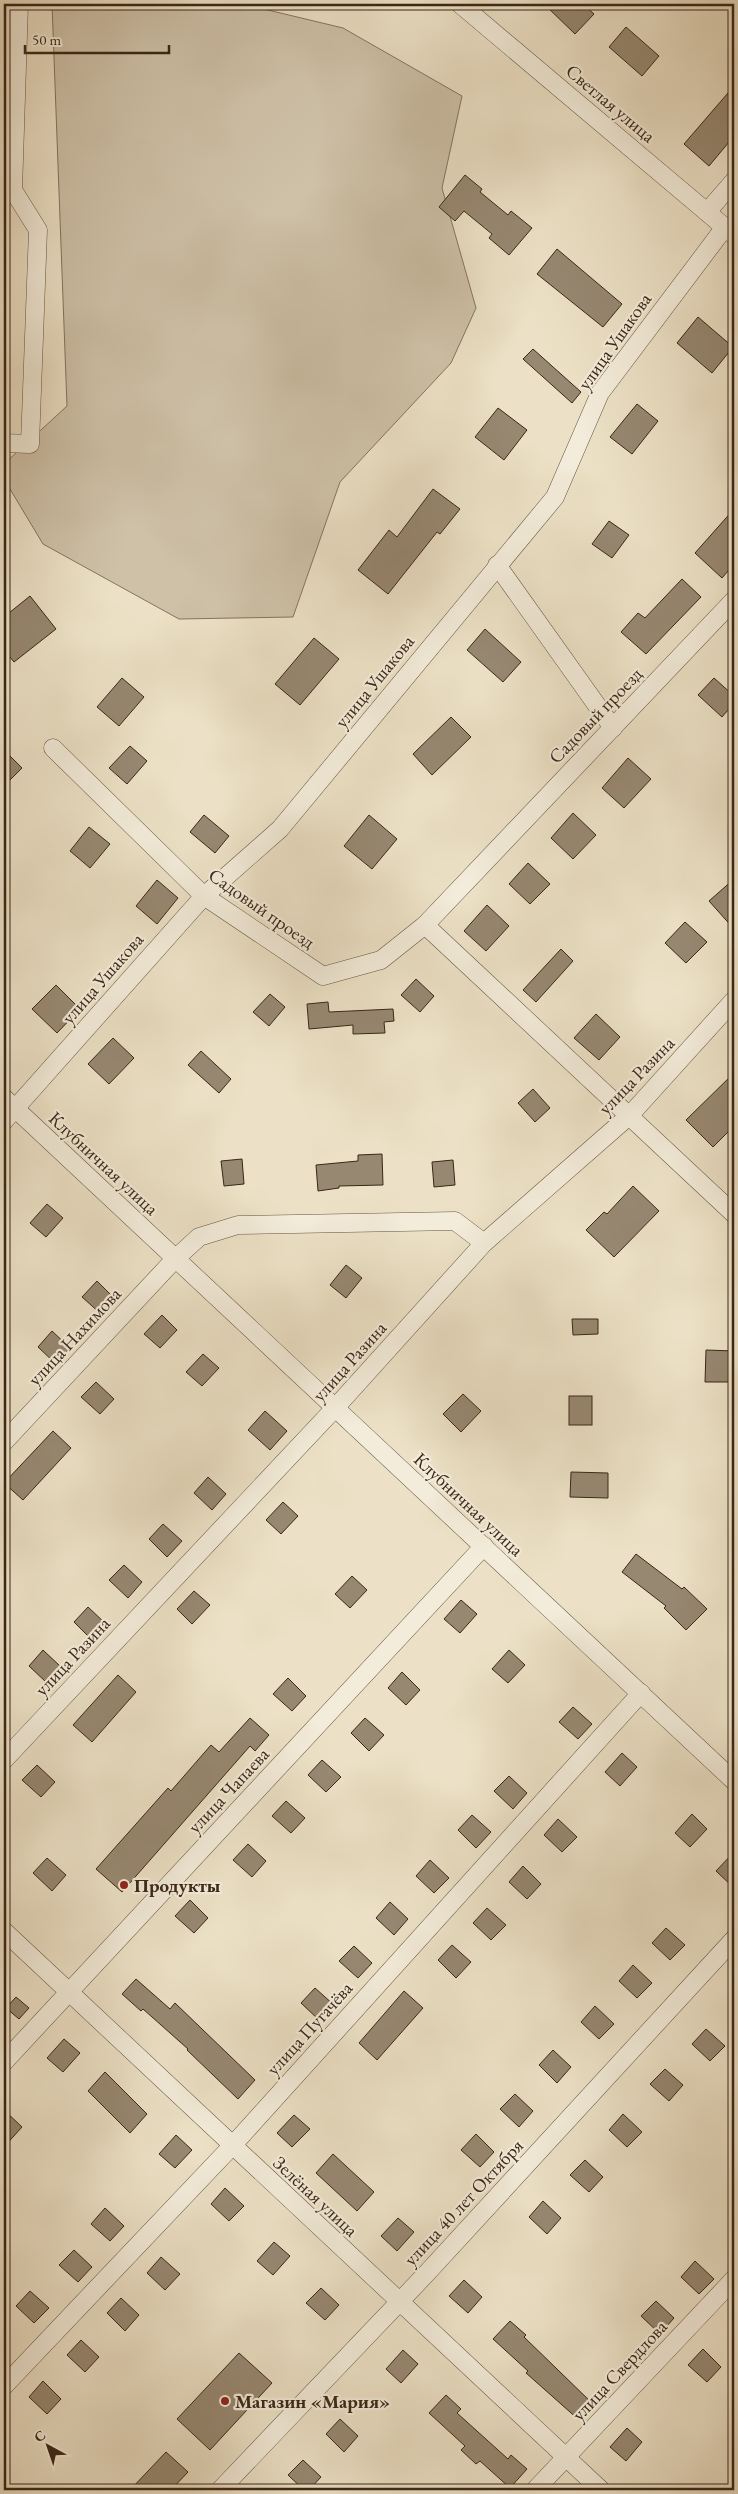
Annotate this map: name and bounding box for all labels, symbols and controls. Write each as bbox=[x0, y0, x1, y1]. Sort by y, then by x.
scale bar bbox=[25, 22, 169, 54]
text: 50 m bbox=[32, 30, 61, 49]
street label: Светлая улица bbox=[561, 59, 661, 148]
street label: улица Ушакова bbox=[572, 287, 657, 395]
street label: улица Ушакова bbox=[329, 629, 420, 733]
street label: Садовый проезд bbox=[543, 662, 648, 769]
street label: Садовый проезд bbox=[204, 862, 320, 955]
street label: улица Ушакова bbox=[56, 927, 149, 1029]
street label: улица Разина bbox=[593, 1030, 680, 1120]
street label: Клубничная улица bbox=[43, 1106, 164, 1221]
street label: улица Нахимова bbox=[22, 1281, 127, 1391]
street label: улица Разина bbox=[307, 1316, 392, 1407]
street label: Клубничная улица bbox=[408, 1447, 529, 1562]
street label: улица Разина bbox=[29, 1611, 116, 1701]
street label: улица Чапаева bbox=[182, 1742, 275, 1839]
place label: Продукты bbox=[134, 1873, 221, 1898]
marker: Продукты bbox=[118, 1879, 130, 1891]
street label: улица Пугачёва bbox=[261, 1976, 358, 2080]
street label: улица 40 лет Октября bbox=[398, 2133, 529, 2271]
street label: Зелёная улица bbox=[268, 2150, 364, 2243]
street label: улица Свердлова bbox=[566, 2314, 673, 2426]
place label: Магазин «Мария» bbox=[235, 2389, 390, 2414]
marker: Магазин «Мария» bbox=[219, 2395, 231, 2407]
north arrow bbox=[22, 2422, 72, 2472]
text: С bbox=[30, 2426, 49, 2446]

